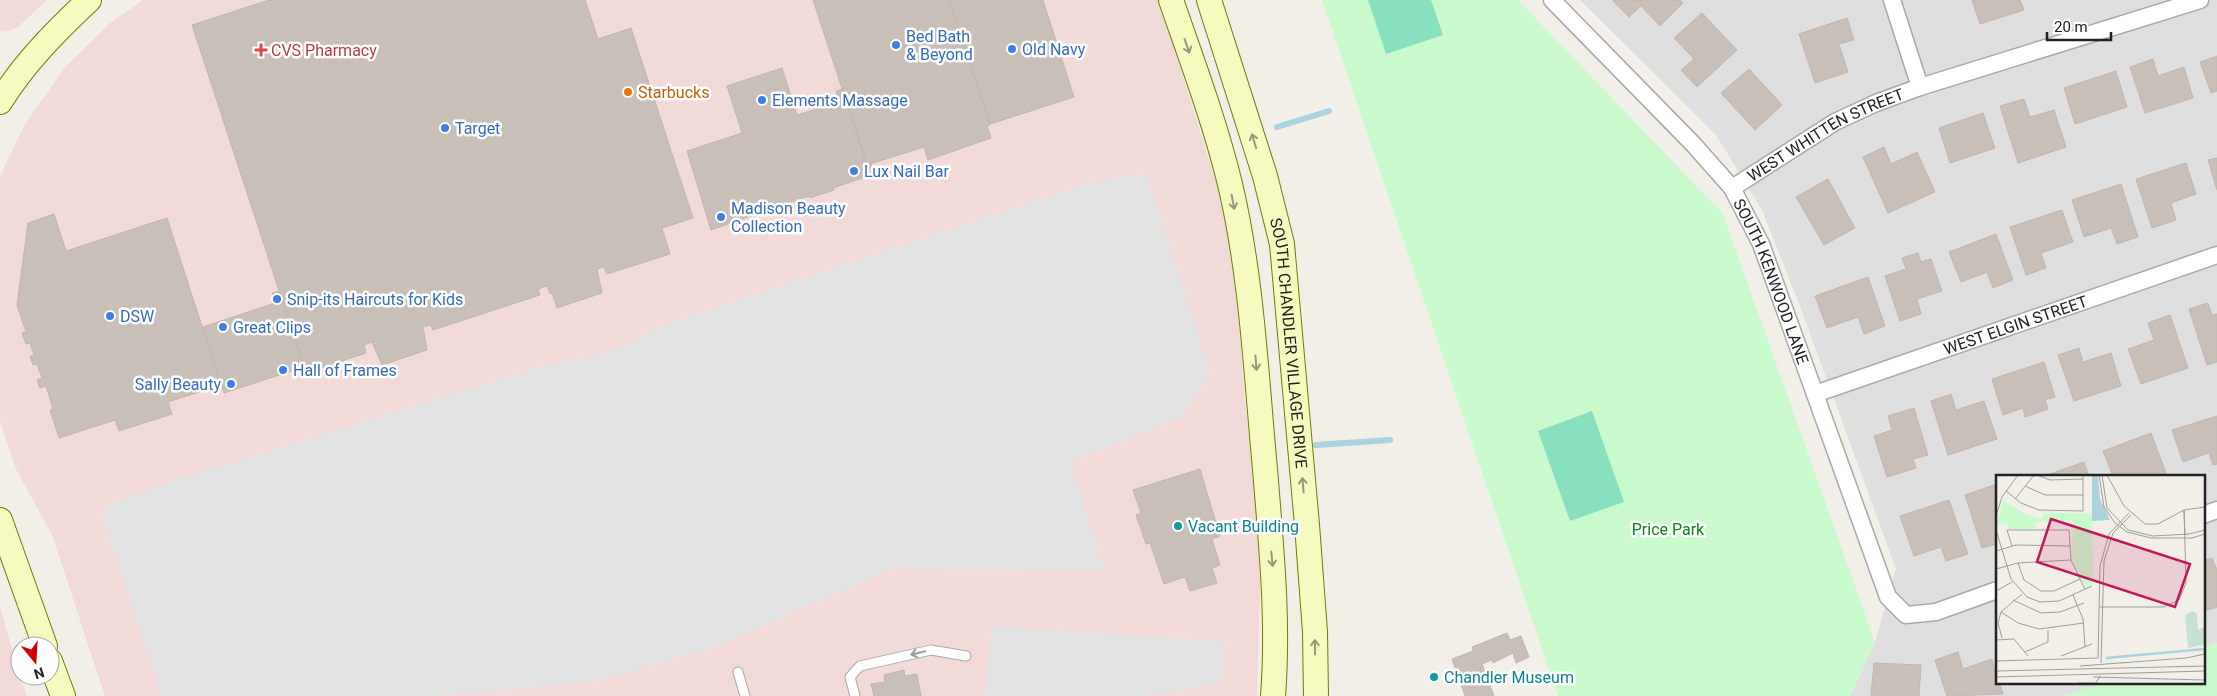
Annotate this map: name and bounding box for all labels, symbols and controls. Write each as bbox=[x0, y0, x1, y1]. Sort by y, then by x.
scale bar bbox=[2047, 10, 2111, 42]
text: 20 m bbox=[2054, 18, 2088, 36]
place label: Bed Bath & Beyond bbox=[906, 27, 973, 64]
one-way arrow bbox=[1183, 38, 1192, 53]
marker: Bed Bath & Beyond bbox=[890, 39, 902, 51]
place label: Old Navy bbox=[1022, 40, 1086, 59]
place label: CVS Pharmacy bbox=[271, 41, 377, 60]
marker: Old Navy bbox=[1006, 43, 1018, 55]
marker: CVS Pharmacy bbox=[255, 44, 267, 56]
place label: Starbucks bbox=[638, 83, 709, 102]
street label: WEST WHITTEN STREET bbox=[1744, 85, 1907, 186]
marker: Starbucks bbox=[622, 86, 634, 98]
place label: Elements Massage bbox=[772, 91, 908, 110]
marker: Elements Massage bbox=[756, 94, 768, 106]
place label: Target bbox=[455, 119, 500, 138]
marker: Target bbox=[439, 122, 451, 134]
one-way arrow bbox=[1249, 133, 1259, 149]
place label: Lux Nail Bar bbox=[864, 162, 950, 181]
marker: Lux Nail Bar bbox=[848, 165, 860, 177]
one-way arrow bbox=[1229, 193, 1239, 209]
street label: SOUTH KENWOOD LANE bbox=[1729, 196, 1812, 367]
place label: Madison Beauty Collection bbox=[731, 199, 846, 236]
marker: Madison Beauty Collection bbox=[715, 211, 727, 223]
street label: SOUTH CHANDLER VILLAGE DRIVE bbox=[1266, 216, 1311, 469]
place label: Snip-its Haircuts for Kids bbox=[287, 290, 463, 309]
street label: WEST ELGIN STREET bbox=[1941, 291, 2090, 359]
marker: Snip-its Haircuts for Kids bbox=[271, 293, 283, 305]
place label: DSW bbox=[120, 307, 154, 326]
marker: DSW bbox=[104, 310, 116, 322]
place label: Great Clips bbox=[233, 318, 311, 337]
marker: Great Clips bbox=[217, 321, 229, 333]
one-way arrow bbox=[1251, 354, 1260, 370]
place label: Hall of Frames bbox=[293, 361, 397, 380]
marker: Hall of Frames bbox=[277, 364, 289, 376]
place label: Sally Beauty bbox=[135, 375, 221, 394]
marker: Sally Beauty bbox=[225, 378, 237, 390]
inset map bbox=[1996, 475, 2204, 684]
one-way arrow bbox=[1298, 478, 1308, 494]
place label: Vacant Building bbox=[1188, 517, 1299, 536]
marker: Vacant Building bbox=[1172, 520, 1184, 532]
park label: Price Park bbox=[1632, 520, 1705, 539]
one-way arrow bbox=[1267, 551, 1276, 567]
north arrow bbox=[10, 636, 60, 686]
one-way arrow bbox=[1310, 640, 1320, 656]
one-way arrow bbox=[910, 649, 926, 658]
text: N bbox=[32, 664, 46, 683]
place label: Chandler Museum bbox=[1444, 668, 1574, 687]
marker: Chandler Museum bbox=[1428, 671, 1440, 683]

